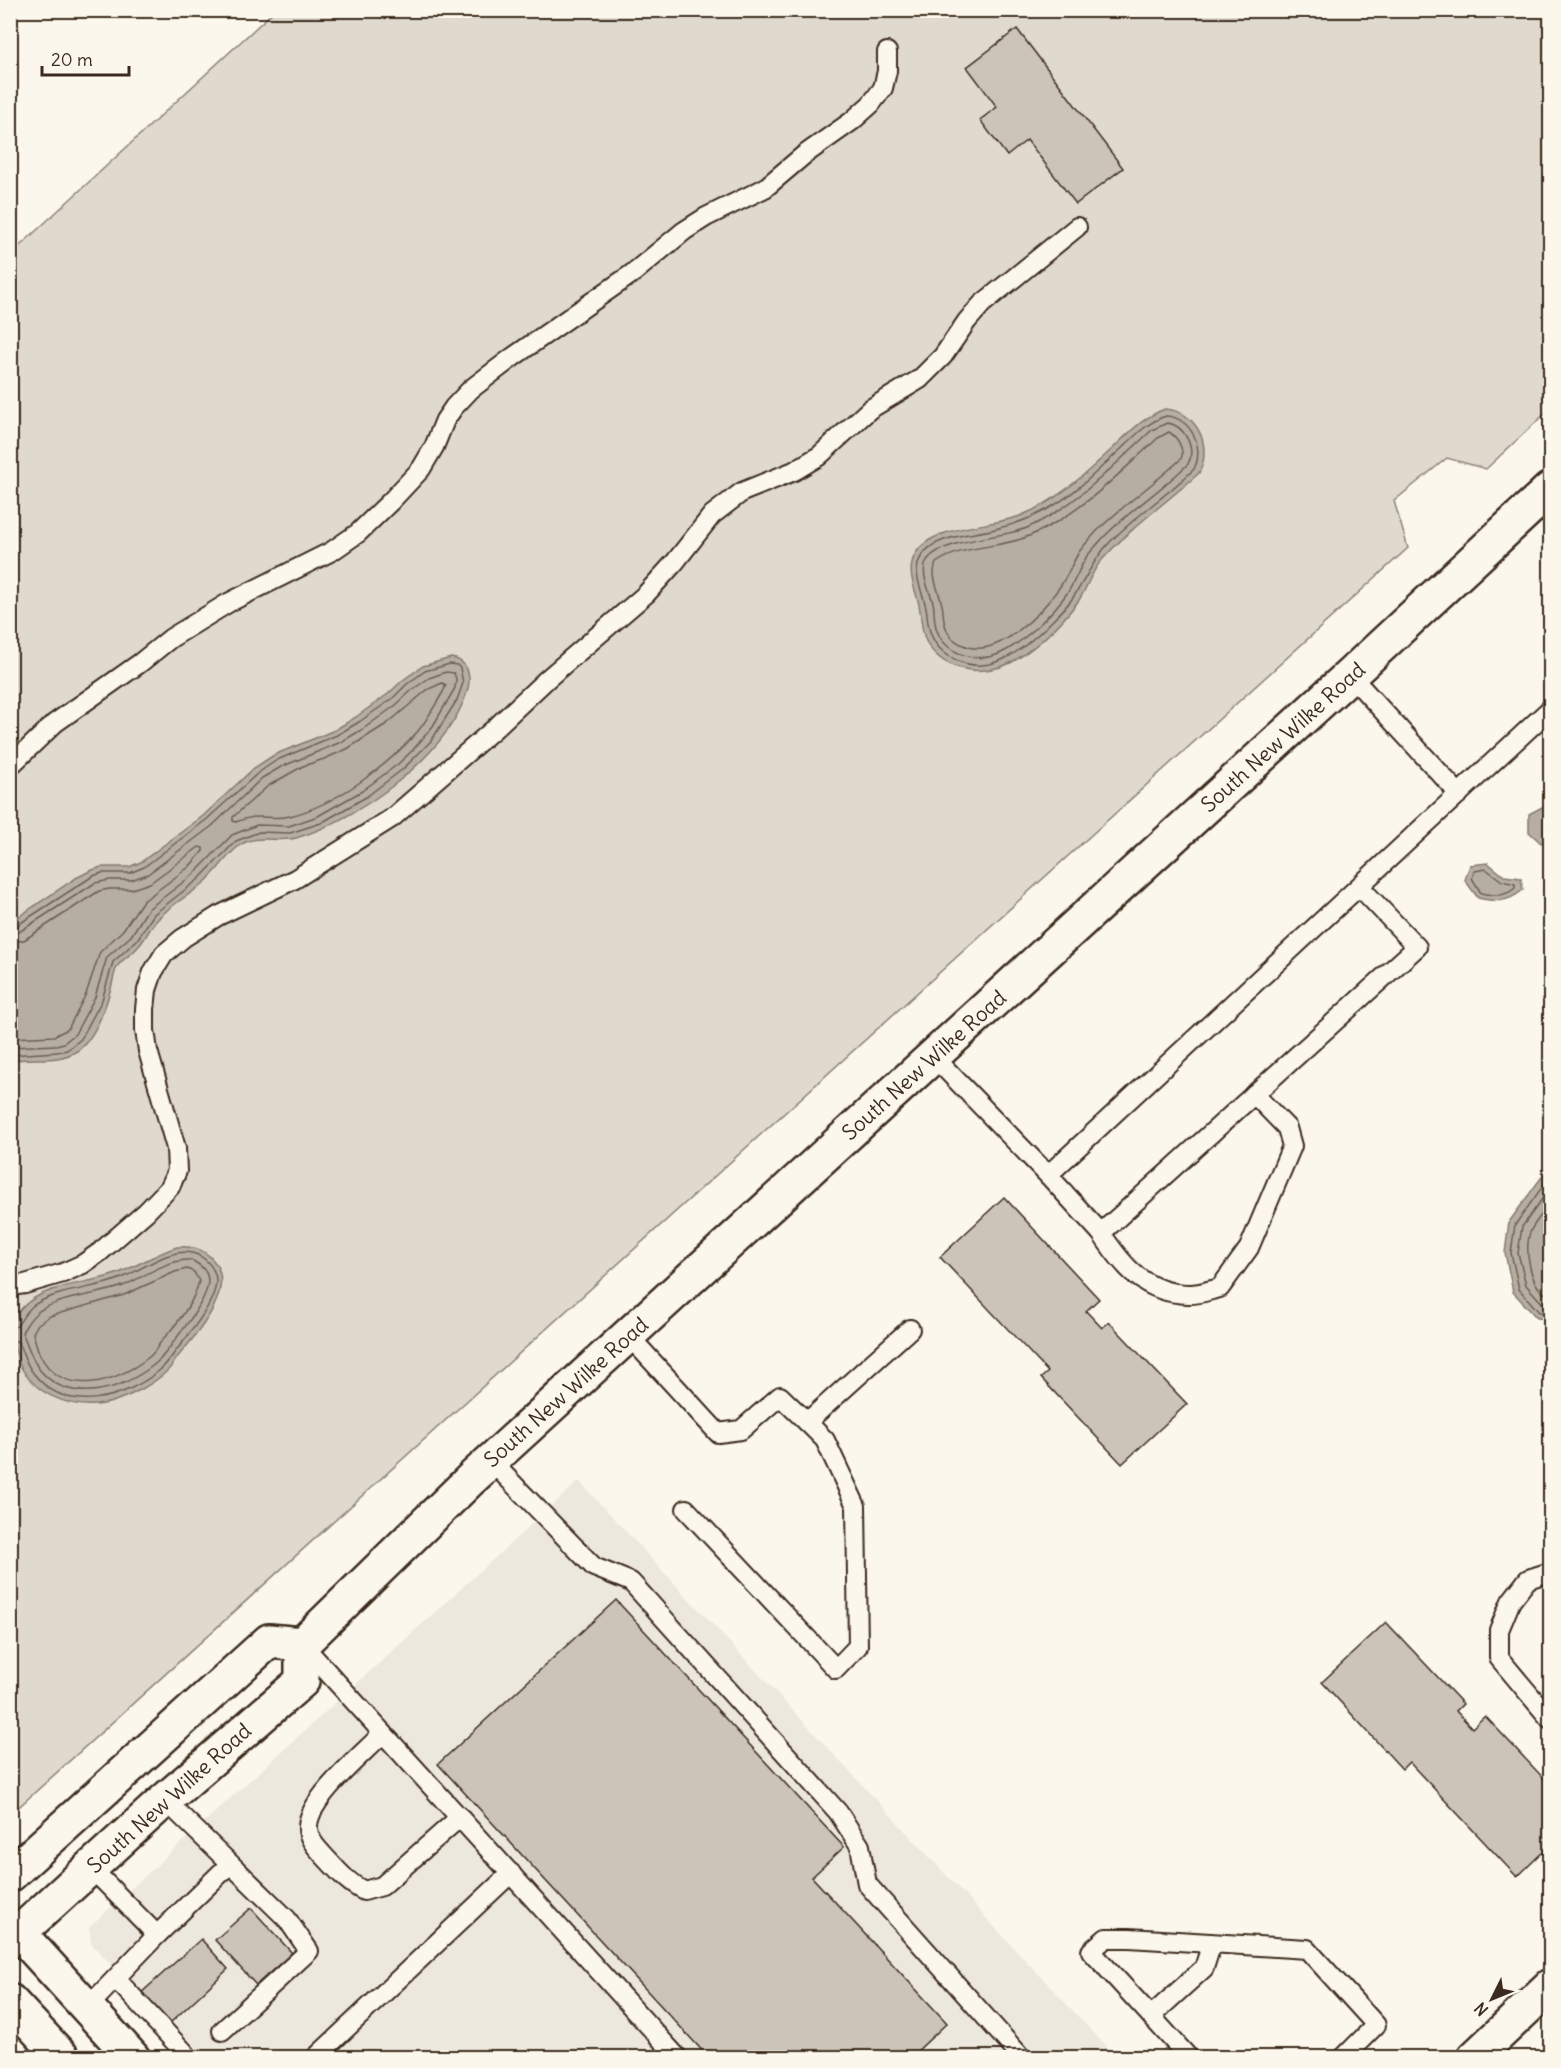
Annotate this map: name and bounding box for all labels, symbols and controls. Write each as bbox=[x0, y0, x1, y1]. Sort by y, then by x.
scale bar bbox=[42, 39, 129, 77]
text: 20 m bbox=[51, 48, 93, 71]
street label: South New Wilke Road bbox=[1195, 656, 1371, 818]
street label: South New Wilke Road bbox=[836, 984, 1012, 1146]
street label: South New Wilke Road bbox=[478, 1311, 654, 1473]
street label: South New Wilke Road bbox=[81, 1717, 257, 1879]
north arrow bbox=[1462, 1969, 1522, 2029]
text: N bbox=[1470, 1998, 1492, 2020]

